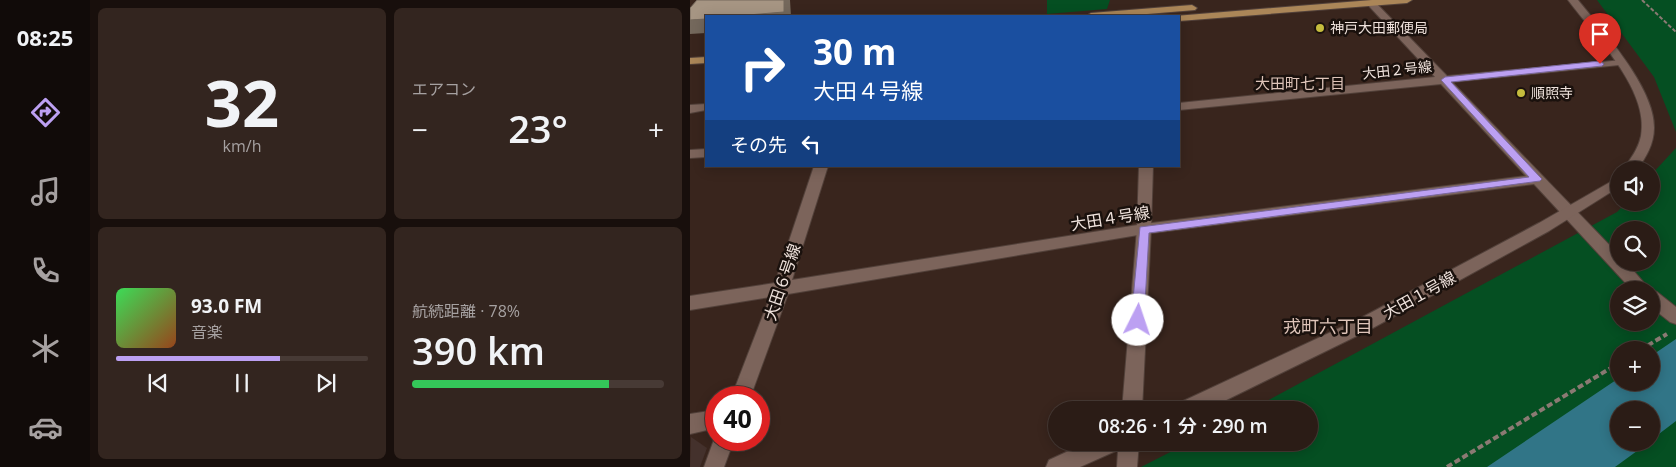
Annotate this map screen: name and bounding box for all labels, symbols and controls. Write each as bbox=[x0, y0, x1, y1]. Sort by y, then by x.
pin bbox=[1579, 13, 1621, 64]
place label: 神戸大田郵便局 bbox=[1330, 18, 1428, 37]
icon: arrive bbox=[1586, 20, 1614, 48]
text: 08:25 bbox=[17, 22, 73, 52]
marker: 神戸大田郵便局 bbox=[1314, 22, 1326, 34]
text: 30 m bbox=[813, 28, 896, 75]
icon: right bbox=[730, 35, 795, 100]
street label: 大田２号線 bbox=[1361, 56, 1433, 83]
text: 32 bbox=[205, 58, 279, 146]
district label: 大田町七丁目 bbox=[1255, 73, 1345, 93]
text: 大田４号線 bbox=[813, 75, 923, 105]
text: エアコン bbox=[412, 78, 476, 100]
place label: 順照寺 bbox=[1531, 83, 1573, 102]
marker: 順照寺 bbox=[1515, 87, 1527, 99]
icon: directions bbox=[28, 95, 63, 130]
text: 23° bbox=[508, 102, 568, 154]
text: − bbox=[412, 110, 428, 148]
text: + bbox=[648, 110, 664, 148]
icon: left bbox=[797, 130, 825, 158]
text: その先 bbox=[730, 132, 787, 158]
text: km/h bbox=[223, 135, 261, 157]
map controls bbox=[1610, 161, 1660, 451]
button: sound bbox=[1610, 161, 1660, 211]
icon: music bbox=[28, 174, 63, 209]
street label: 大田４号線 bbox=[1069, 201, 1151, 235]
button: search bbox=[1610, 221, 1660, 271]
street label: 大田６号線 bbox=[759, 241, 805, 323]
icon: phone bbox=[28, 253, 63, 288]
street label: 大田１号線 bbox=[1379, 266, 1459, 324]
button: layers bbox=[1610, 281, 1660, 331]
text: 93.0 FM bbox=[191, 293, 262, 319]
position arrow bbox=[1111, 293, 1163, 345]
text: 航続距離 · 78% bbox=[412, 300, 520, 322]
district label: 戎町六丁目 bbox=[1283, 314, 1373, 338]
text: 音楽 bbox=[191, 321, 223, 343]
text: 390 km bbox=[412, 324, 545, 376]
icon: climate bbox=[28, 331, 63, 366]
button: + bbox=[1610, 341, 1660, 391]
icon: previous bbox=[144, 369, 172, 397]
icon: pause bbox=[228, 369, 256, 397]
icon: next bbox=[312, 369, 340, 397]
speed limit sign: 40 bbox=[705, 386, 770, 451]
button: − bbox=[1610, 401, 1660, 451]
icon: car bbox=[28, 410, 63, 445]
text: 08:26 · 1 分 · 290 m bbox=[1098, 413, 1268, 439]

